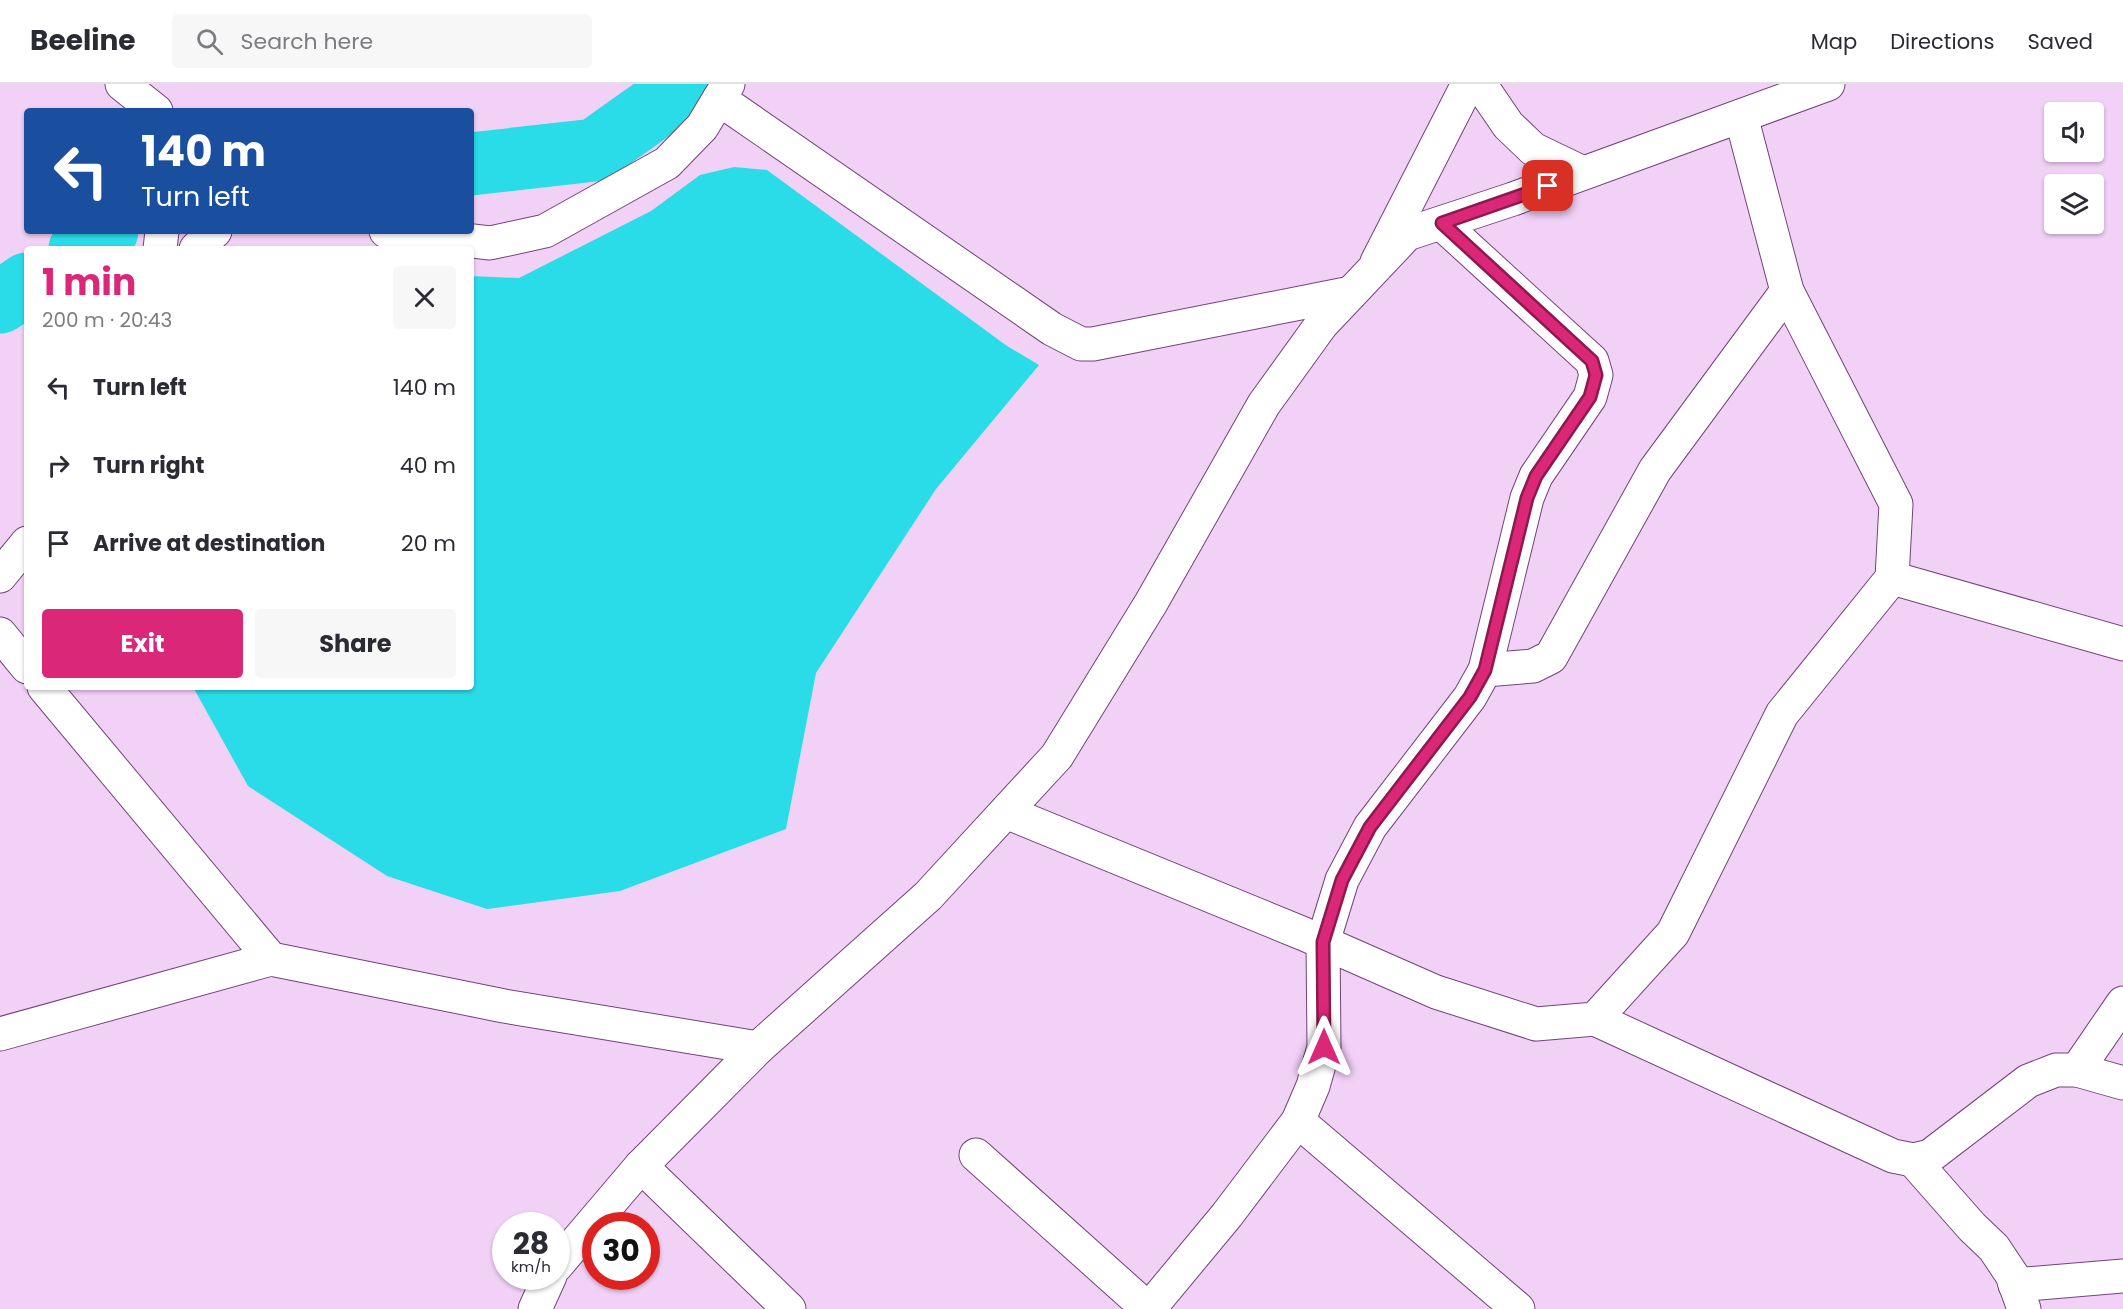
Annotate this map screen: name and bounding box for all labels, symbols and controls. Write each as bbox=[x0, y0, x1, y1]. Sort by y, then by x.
search box bbox=[172, 14, 592, 68]
text: Beeline bbox=[30, 21, 136, 60]
icon: search bbox=[193, 25, 226, 58]
text: Search here bbox=[241, 26, 373, 57]
text: Map bbox=[1811, 27, 1857, 56]
text: Directions bbox=[1890, 27, 1994, 56]
text: Saved bbox=[2027, 27, 2093, 56]
map controls bbox=[2044, 102, 2104, 234]
button: sound bbox=[2044, 102, 2104, 162]
text: 140 m bbox=[141, 122, 266, 181]
icon: left bbox=[42, 132, 120, 210]
pin bbox=[1522, 160, 1573, 211]
icon: arrive bbox=[1531, 169, 1564, 202]
button: layers bbox=[2044, 174, 2104, 234]
text: Turn left bbox=[141, 178, 250, 215]
text: 1 min bbox=[42, 257, 136, 308]
button: close bbox=[393, 266, 456, 329]
text: 200 m · 20:43 bbox=[42, 306, 172, 334]
icon: left bbox=[42, 371, 75, 404]
text: Turn left bbox=[93, 372, 187, 403]
text: 140 m bbox=[393, 372, 456, 403]
icon: right bbox=[42, 449, 75, 482]
text: Turn right bbox=[93, 450, 204, 481]
text: 40 m bbox=[400, 450, 456, 481]
icon: arrive bbox=[42, 527, 75, 560]
text: Arrive at destination bbox=[93, 528, 325, 559]
text: 20 m bbox=[401, 528, 456, 559]
button: Exit bbox=[42, 609, 243, 678]
button: Share bbox=[255, 609, 456, 678]
position arrow bbox=[1292, 1015, 1356, 1079]
speed limit sign: 30 bbox=[582, 1212, 660, 1290]
text: 28 bbox=[513, 1222, 549, 1265]
text: km/h bbox=[511, 1256, 551, 1277]

